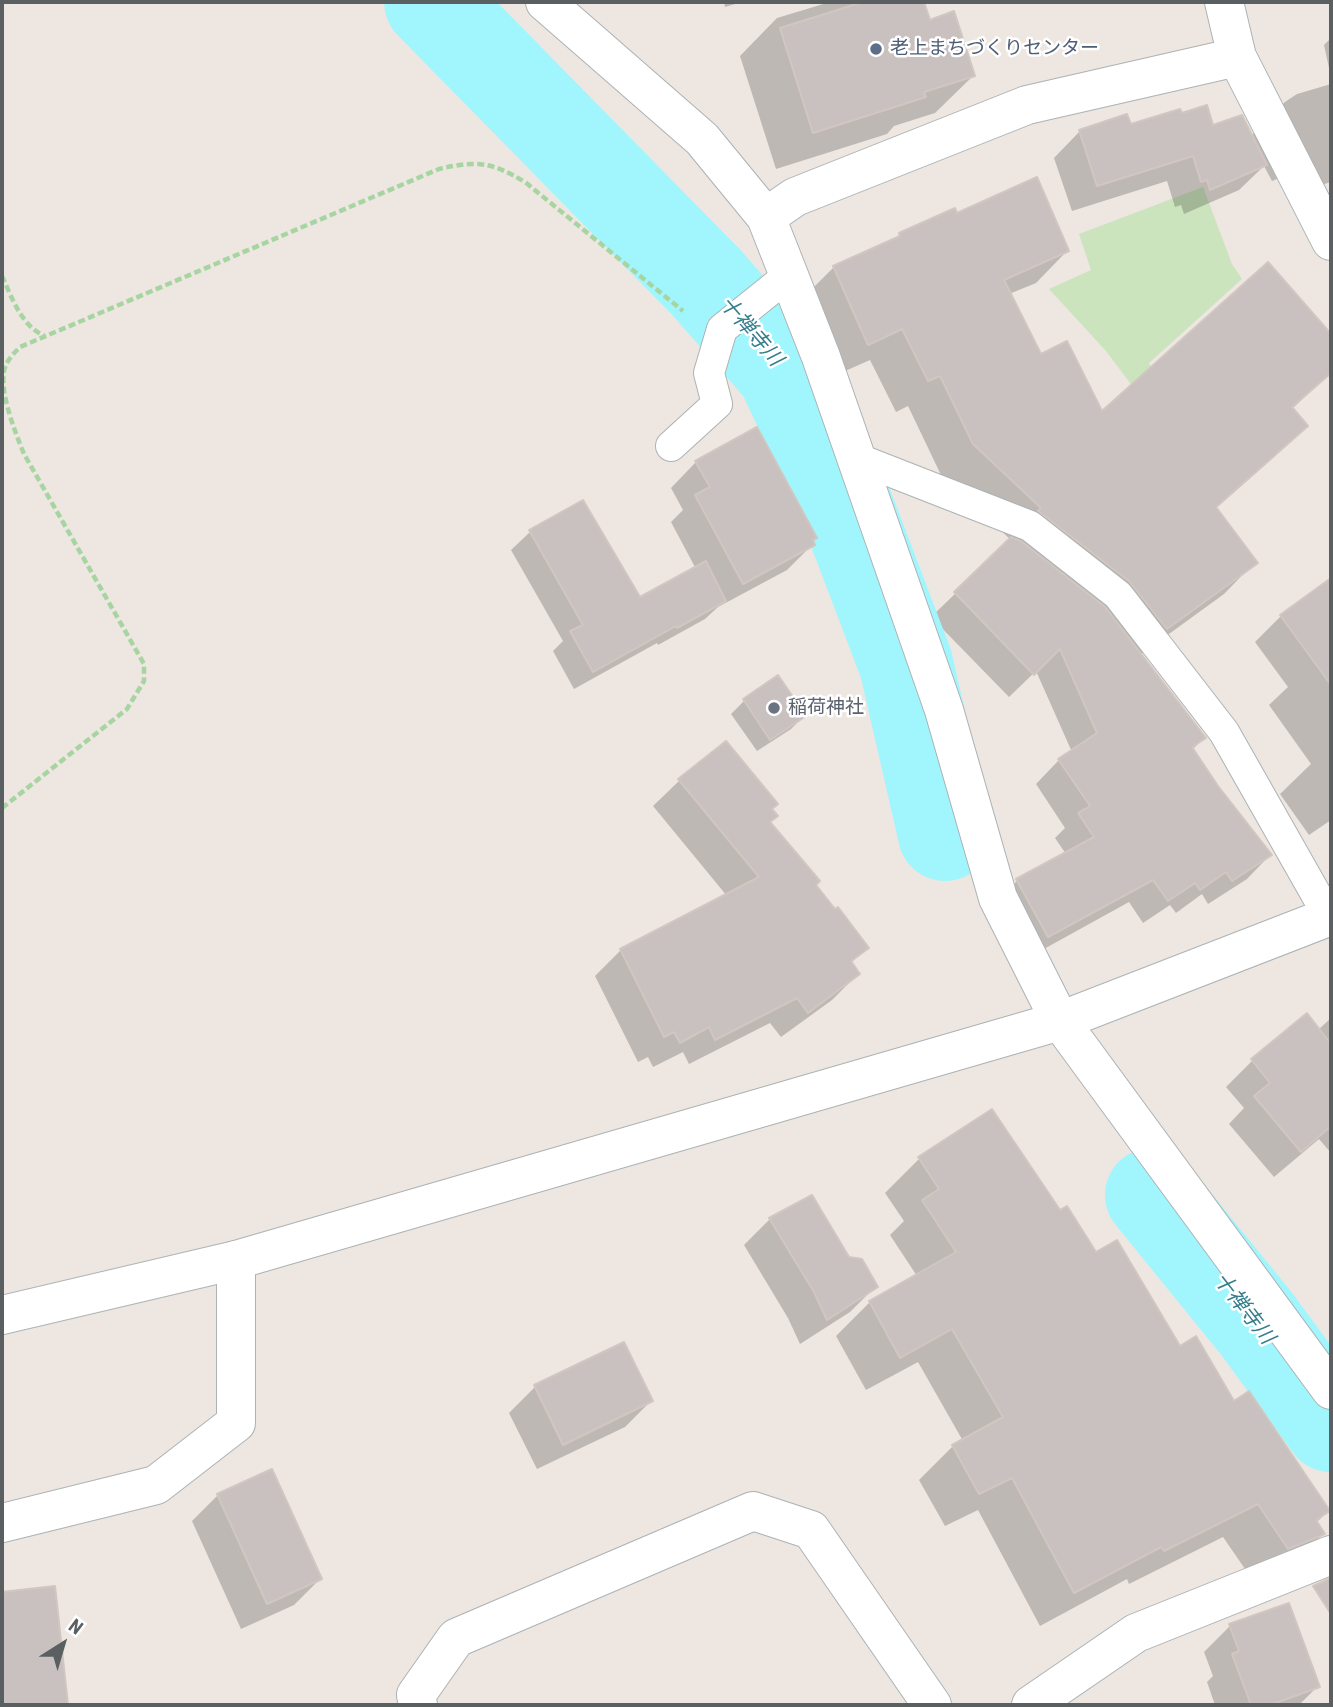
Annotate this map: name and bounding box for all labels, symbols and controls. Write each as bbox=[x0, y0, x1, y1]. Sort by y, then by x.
place label: 老上まちづくりセンター bbox=[890, 38, 1099, 60]
marker: 老上まちづくりセンター bbox=[868, 41, 884, 57]
water label: 十禅寺川 bbox=[713, 292, 787, 372]
place label: 稲荷神社 bbox=[788, 697, 864, 719]
marker: 稲荷神社 bbox=[766, 700, 782, 716]
water label: 十禅寺川 bbox=[1207, 1268, 1279, 1350]
north arrow bbox=[28, 1609, 98, 1679]
text: N bbox=[64, 1614, 88, 1640]

